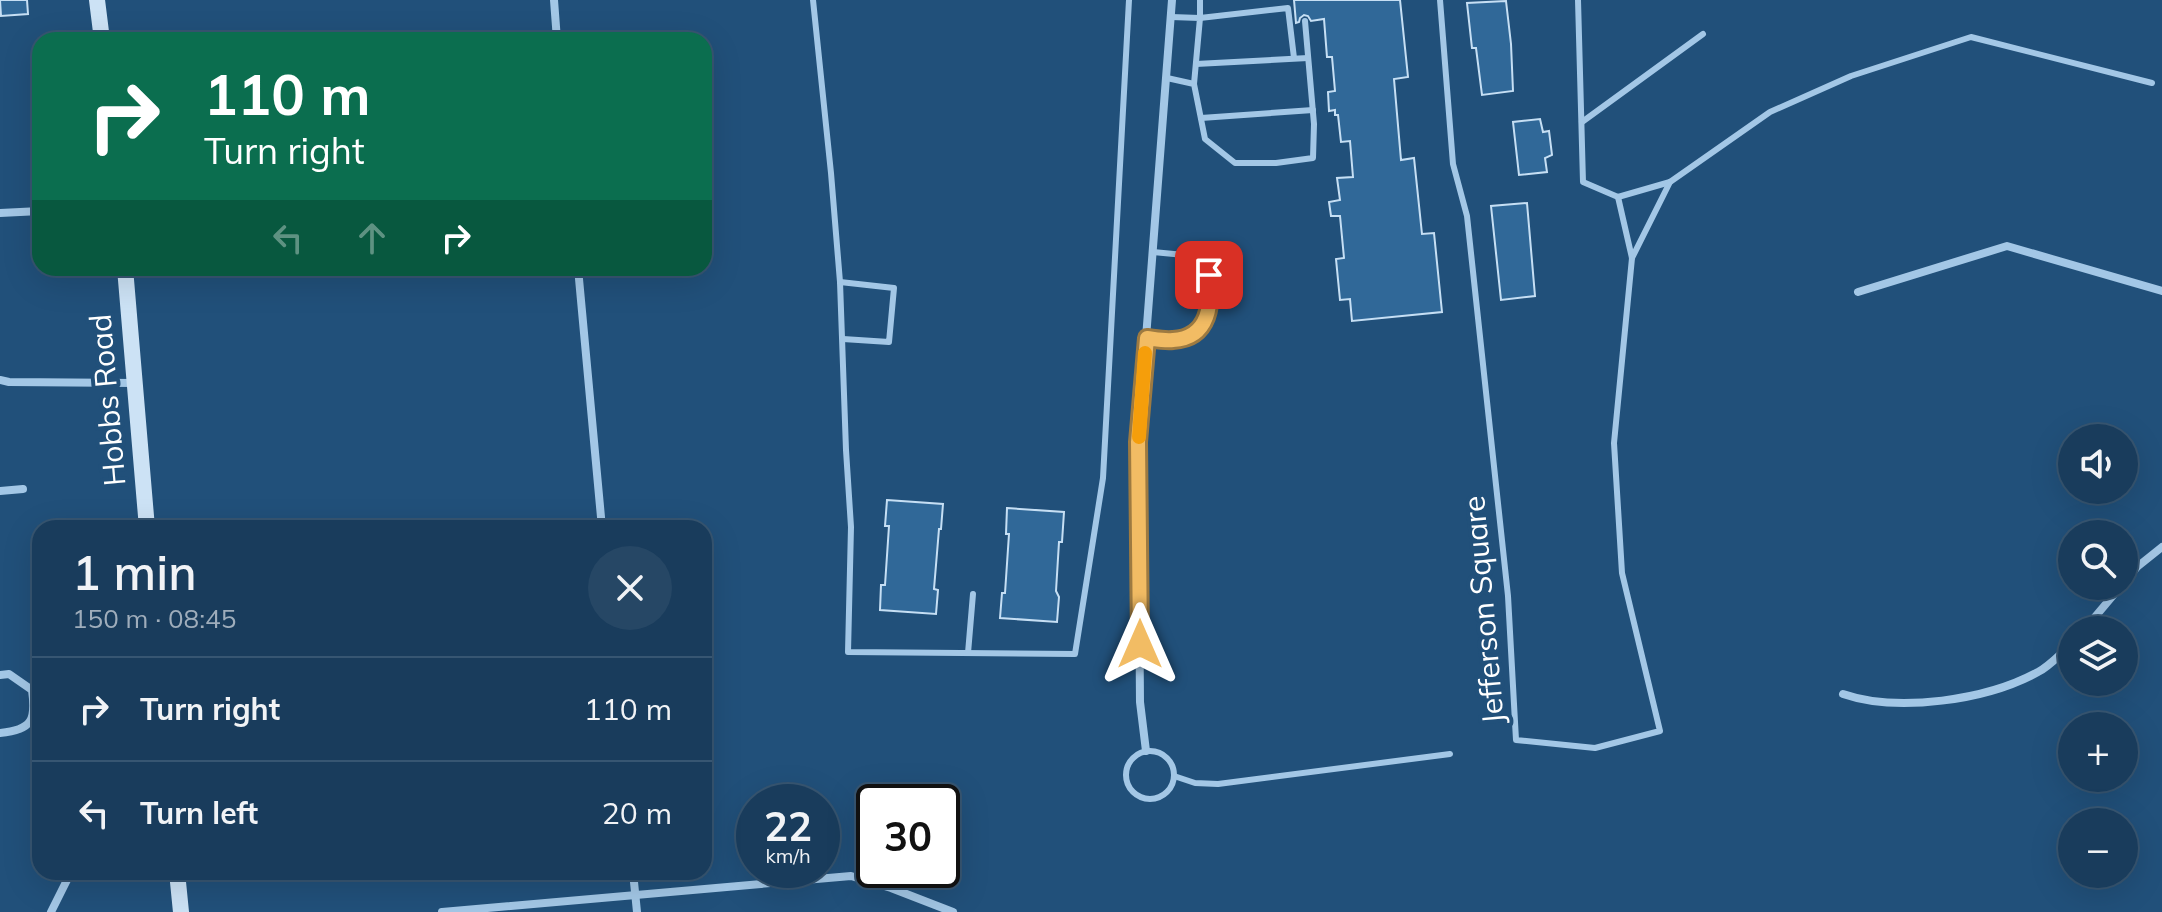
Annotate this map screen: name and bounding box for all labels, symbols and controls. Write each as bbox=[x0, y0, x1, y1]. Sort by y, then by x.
text: 110 m bbox=[204, 59, 371, 129]
icon: right bbox=[72, 64, 176, 168]
text: Turn right bbox=[204, 128, 365, 173]
icon: left bbox=[266, 216, 310, 260]
icon: ahead bbox=[350, 216, 394, 260]
icon: right bbox=[434, 216, 478, 260]
pin bbox=[1175, 241, 1243, 309]
icon: arrive bbox=[1187, 253, 1231, 297]
street label: Hobbs Road bbox=[81, 313, 133, 488]
map controls bbox=[2058, 424, 2138, 888]
button: sound bbox=[2058, 424, 2138, 504]
street label: Jefferson Square bbox=[1454, 494, 1512, 726]
button: search bbox=[2058, 520, 2138, 600]
text: 1 min bbox=[72, 542, 197, 602]
button: close bbox=[588, 546, 672, 630]
text: 150 m · 08:45 bbox=[72, 602, 236, 635]
position arrow bbox=[1098, 602, 1182, 686]
button: layers bbox=[2058, 616, 2138, 696]
icon: right bbox=[72, 687, 116, 731]
text: Turn right bbox=[140, 690, 280, 728]
text: 110 m bbox=[584, 690, 672, 728]
button: + bbox=[2058, 712, 2138, 792]
speed limit sign: 30 bbox=[856, 784, 960, 888]
icon: left bbox=[72, 791, 116, 835]
text: Turn left bbox=[140, 794, 258, 832]
text: 20 m bbox=[602, 794, 672, 832]
text: 22 bbox=[764, 801, 812, 851]
button: − bbox=[2058, 808, 2138, 888]
text: km/h bbox=[765, 843, 811, 868]

